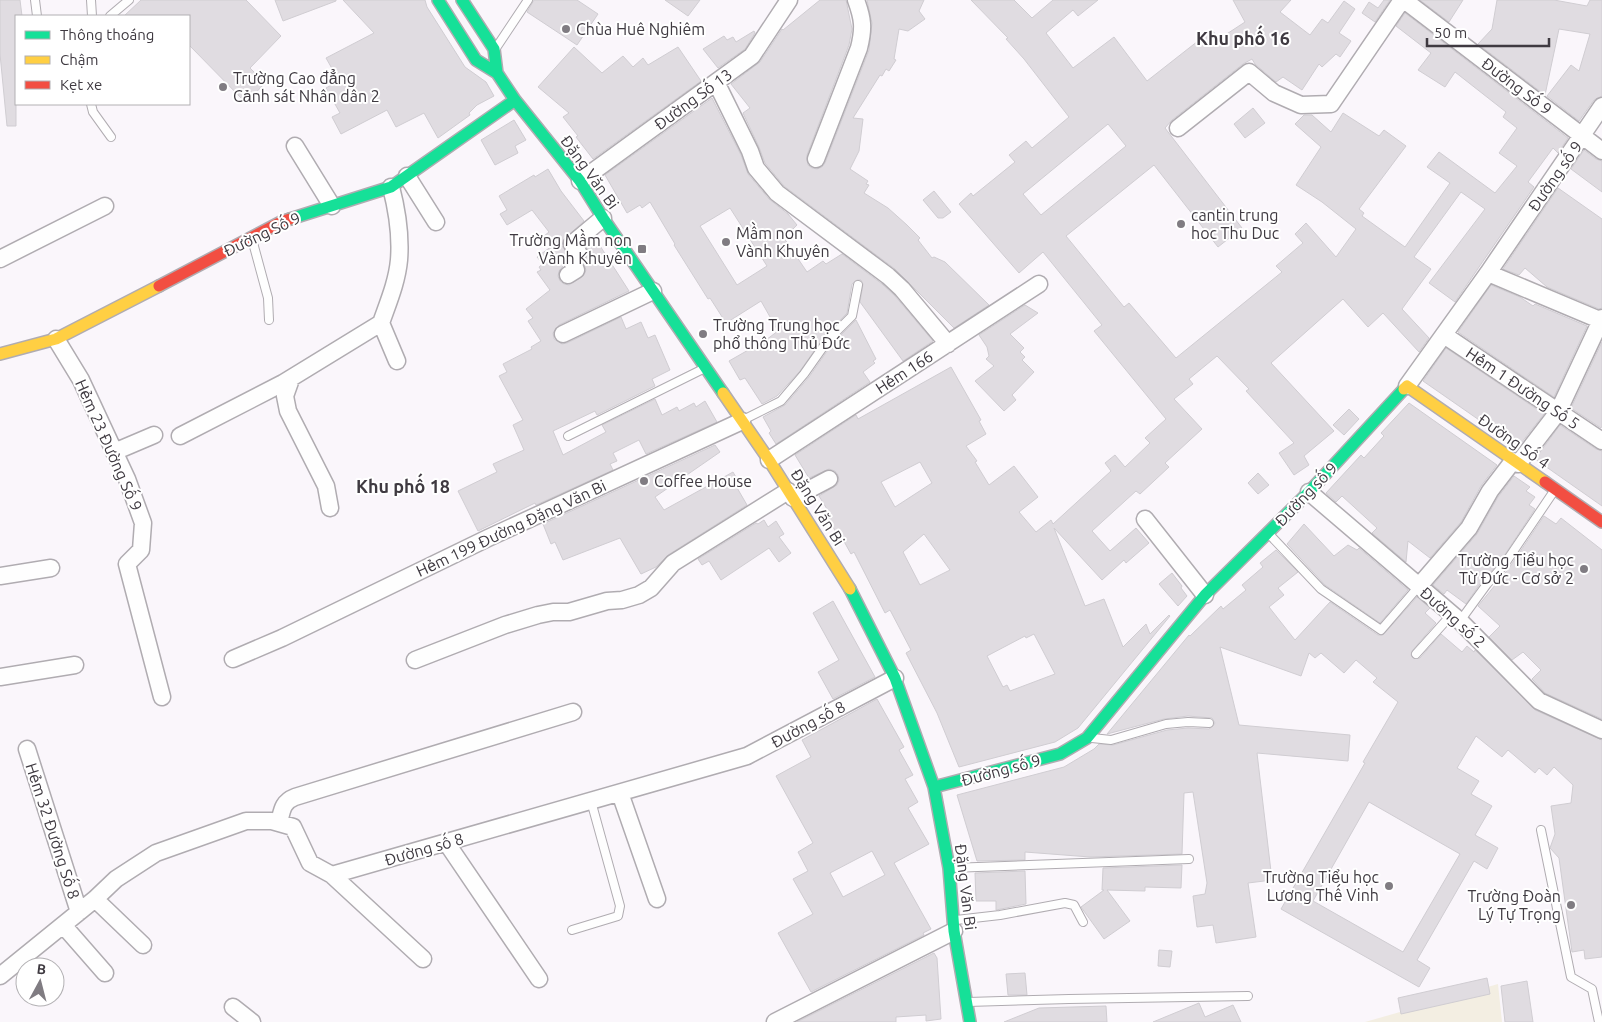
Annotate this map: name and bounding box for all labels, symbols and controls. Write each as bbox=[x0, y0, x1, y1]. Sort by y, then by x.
legend bbox=[15, 15, 190, 105]
scale bar bbox=[1427, 15, 1550, 47]
place label: Chùa Huê Nghiêm bbox=[576, 20, 705, 38]
marker: Chùa Huê Nghiêm bbox=[560, 23, 572, 35]
text: 50 m bbox=[1434, 24, 1467, 41]
district label: Khu phố 16 bbox=[1196, 25, 1290, 48]
text: Thông thoáng bbox=[60, 26, 154, 43]
text: Chậm bbox=[60, 51, 98, 68]
street label: Đường Số 9 bbox=[1479, 52, 1557, 118]
street label: Đường Số 13 bbox=[649, 62, 735, 133]
place label: Trường Cao đẳng Cảnh sát Nhân dân 2 bbox=[233, 69, 380, 105]
text: Kẹt xe bbox=[60, 76, 102, 93]
marker: Trường Cao đẳng Cảnh sát Nhân dân 2 bbox=[217, 81, 229, 93]
street label: Đặng Văn Bi bbox=[557, 132, 623, 212]
street label: Đường số 9 bbox=[1522, 136, 1586, 214]
street label: Đường Số 9 bbox=[219, 206, 303, 260]
place label: cantin trung hoc Thu Duc bbox=[1191, 206, 1280, 242]
marker: cantin trung hoc Thu Duc bbox=[1175, 218, 1187, 230]
place label: Mầm non Vành Khuyên bbox=[736, 221, 830, 260]
place label: Trường Mầm non Vành Khuyên bbox=[510, 228, 632, 267]
marker: Mầm non Vành Khuyên bbox=[720, 236, 732, 248]
marker: Trường Mầm non Vành Khuyên bbox=[636, 243, 648, 255]
place label: Trường Trung học phổ thông Thủ Đức bbox=[713, 316, 850, 352]
marker: Trường Trung học phổ thông Thủ Đức bbox=[697, 328, 709, 340]
street label: Hẻm 1 Đường Số 5 bbox=[1463, 341, 1585, 433]
street label: Hẻm 166 bbox=[872, 347, 936, 397]
street label: Hẻm 23 Đường Số 9 bbox=[72, 375, 149, 514]
street label: Đường Số 4 bbox=[1475, 407, 1555, 472]
street label: Đường số 9 bbox=[1269, 456, 1341, 530]
street label: Đặng Văn Bi bbox=[787, 465, 849, 549]
place label: Coffee House bbox=[654, 472, 752, 490]
district label: Khu phố 18 bbox=[356, 473, 450, 496]
marker: Coffee House bbox=[638, 475, 650, 487]
street label: Hẻm 199 Đường Đặng Văn Bi bbox=[413, 476, 609, 580]
place label: Trường Tiểu học Từ Đức - Cơ sở 2 bbox=[1458, 551, 1575, 587]
marker: Trường Tiểu học Từ Đức - Cơ sở 2 bbox=[1578, 563, 1590, 575]
street label: Đường số 2 bbox=[1417, 581, 1491, 651]
street label: Đường số 8 bbox=[766, 694, 848, 751]
street label: Đường số 9 bbox=[959, 748, 1043, 789]
street label: Hẻm 32 Đường Số 8 bbox=[22, 760, 86, 901]
street label: Đường số 8 bbox=[382, 826, 466, 869]
street label: Đặng Văn Bi bbox=[952, 843, 980, 931]
place label: Trường Tiểu học Lương Thế Vinh bbox=[1263, 868, 1380, 904]
marker: Trường Tiểu học Lương Thế Vinh bbox=[1383, 880, 1395, 892]
place label: Trường Đoàn Lý Tự Trọng bbox=[1467, 887, 1561, 923]
marker: Trường Đoàn Lý Tự Trọng bbox=[1565, 899, 1577, 911]
north arrow bbox=[15, 957, 65, 1007]
text: B bbox=[36, 961, 47, 978]

